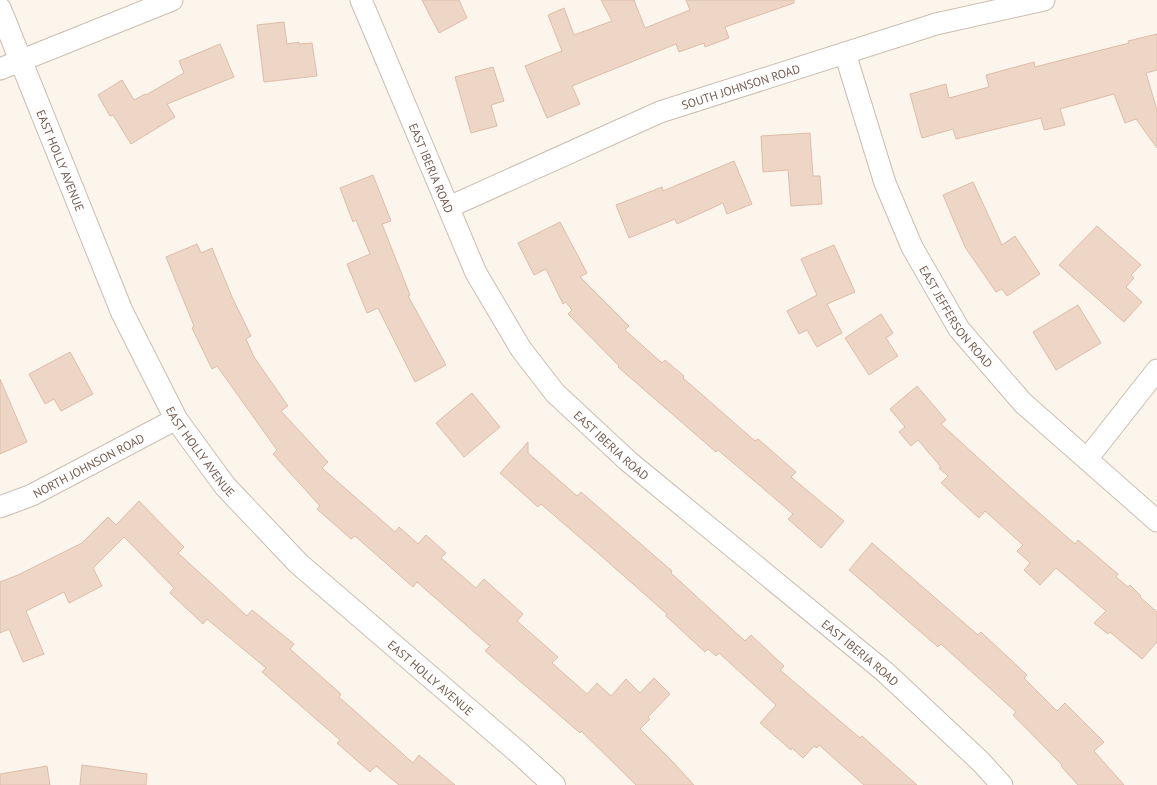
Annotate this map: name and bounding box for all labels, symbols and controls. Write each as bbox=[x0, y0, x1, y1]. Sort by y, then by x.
street label: SOUTH JOHNSON ROAD bbox=[679, 60, 802, 112]
street label: EAST HOLLY AVENUE bbox=[34, 107, 88, 213]
street label: EAST IBERIA ROAD bbox=[406, 121, 457, 215]
street label: EAST JEFFERSON ROAD bbox=[917, 263, 996, 371]
street label: EAST HOLLY AVENUE bbox=[163, 404, 238, 500]
street label: EAST IBERIA ROAD bbox=[571, 407, 652, 483]
street label: NORTH JOHNSON ROAD bbox=[30, 430, 147, 501]
street label: EAST IBERIA ROAD bbox=[819, 616, 902, 689]
street label: EAST HOLLY AVENUE bbox=[385, 636, 477, 718]

